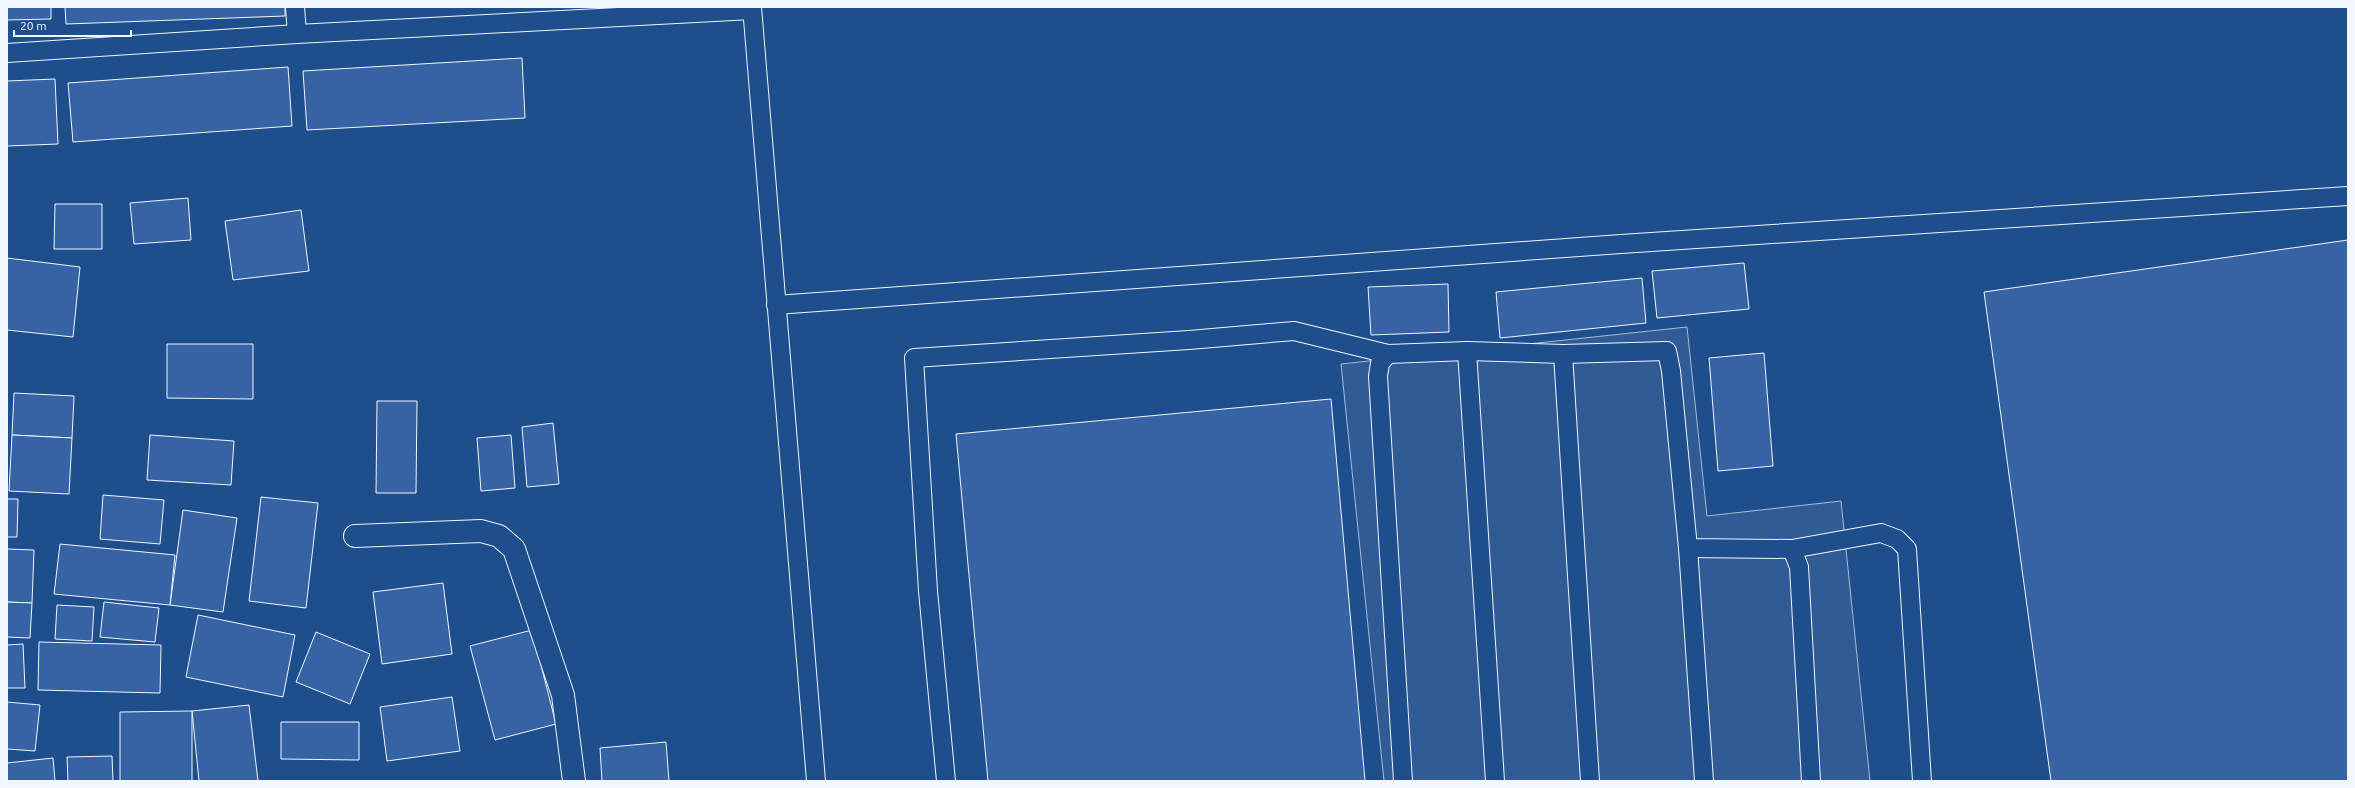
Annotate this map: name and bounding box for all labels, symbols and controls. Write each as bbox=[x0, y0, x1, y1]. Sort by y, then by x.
scale bar bbox=[14, 12, 131, 38]
text: 20 m bbox=[20, 19, 47, 32]

